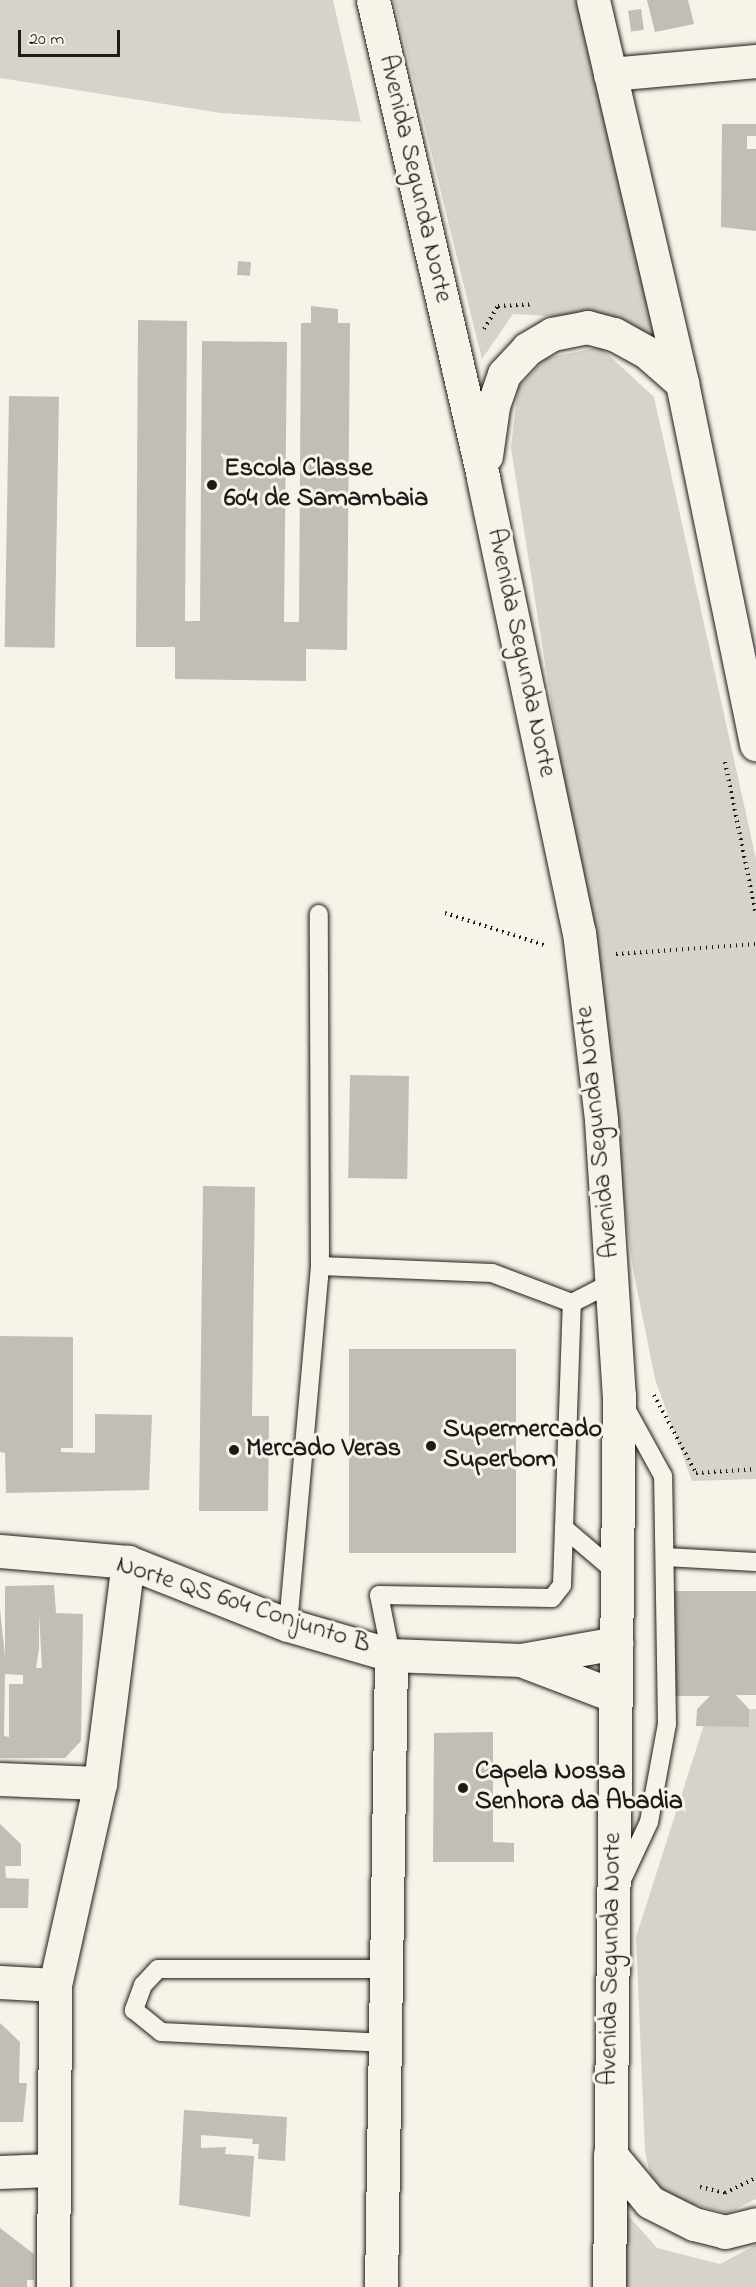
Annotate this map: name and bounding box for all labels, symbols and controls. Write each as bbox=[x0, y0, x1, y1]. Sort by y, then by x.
scale bar bbox=[21, 18, 123, 56]
text: 20 m bbox=[29, 27, 64, 53]
street label: Avenida Segunda Norte bbox=[370, 52, 458, 306]
place label: Escola Classe 604 de Samambaia bbox=[224, 454, 428, 516]
marker: Escola Classe 604 de Samambaia bbox=[205, 478, 219, 492]
street label: Avenida Segunda Norte bbox=[478, 526, 562, 780]
street label: Avenida Segunda Norte bbox=[570, 1004, 628, 1260]
place label: Supermercado Superbom bbox=[443, 1415, 602, 1476]
place label: Mercado Veras bbox=[246, 1434, 401, 1466]
marker: Supermercado Superbom bbox=[424, 1439, 438, 1453]
marker: Mercado Veras bbox=[227, 1443, 241, 1457]
street label: Norte QS 604 Conjunto B bbox=[112, 1550, 374, 1662]
place label: Capela Nossa Senhora da Abadia bbox=[475, 1757, 683, 1818]
marker: Capela Nossa Senhora da Abadia bbox=[456, 1781, 470, 1795]
street label: Avenida Segunda Norte bbox=[594, 1832, 630, 2086]

